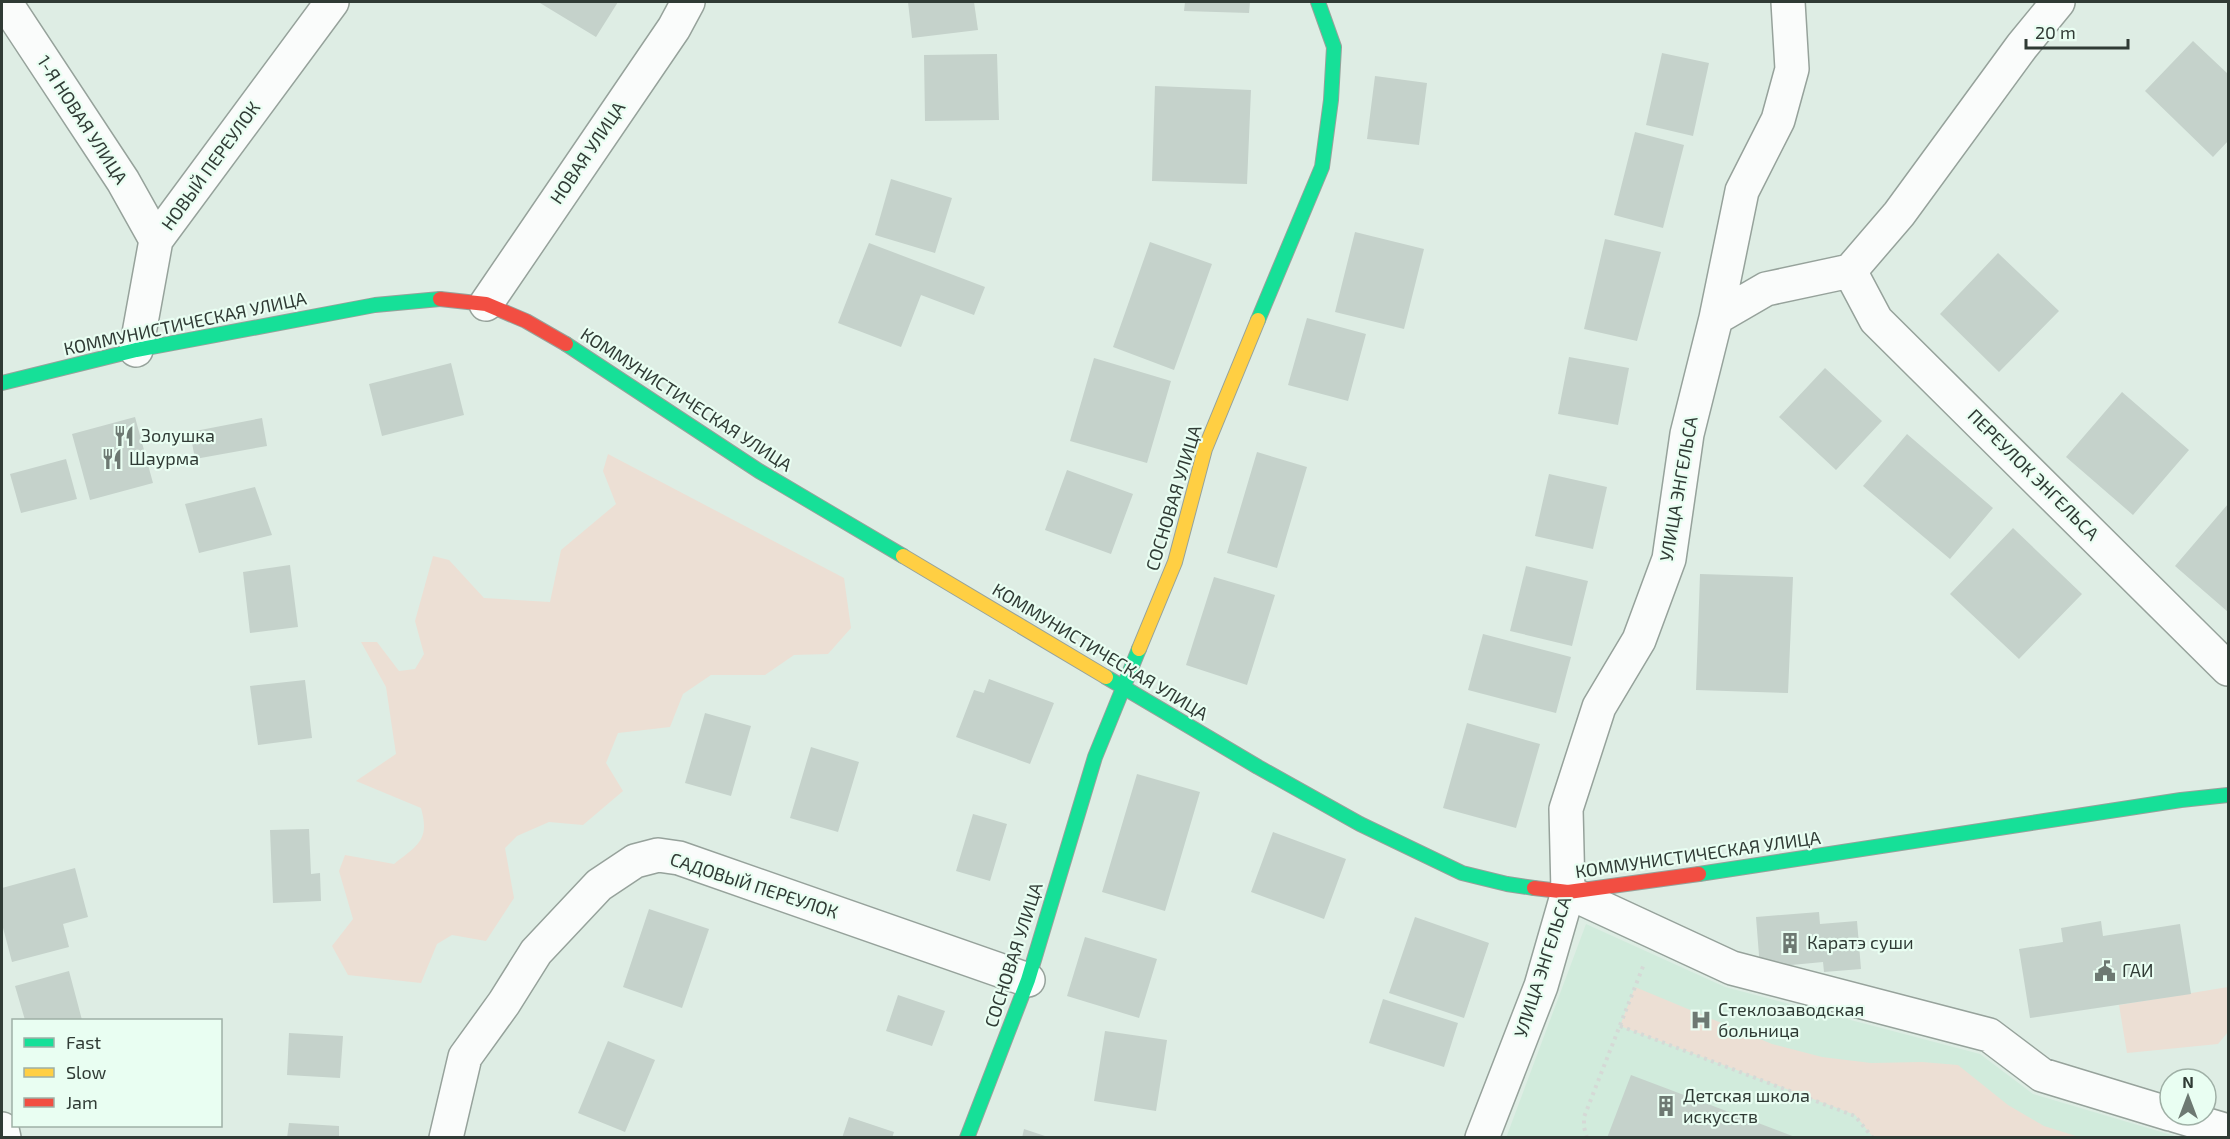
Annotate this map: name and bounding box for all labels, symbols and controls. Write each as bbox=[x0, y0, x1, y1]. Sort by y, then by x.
scale bar bbox=[2026, 12, 2128, 50]
text: 20 m bbox=[2035, 21, 2076, 43]
street label: 1-Я НОВАЯ УЛИЦА bbox=[33, 51, 133, 189]
street label: НОВАЯ УЛИЦА bbox=[545, 96, 630, 208]
street label: НОВЫЙ ПЕРЕУЛОК bbox=[156, 97, 264, 234]
street label: КОММУНИСТИЧЕСКАЯ УЛИЦА bbox=[61, 286, 309, 360]
street label: КОММУНИСТИЧЕСКАЯ УЛИЦА bbox=[577, 322, 797, 476]
street label: ПЕРЕУЛОК ЭНГЕЛЬСА bbox=[1964, 404, 2104, 545]
street label: УЛИЦА ЭНГЕЛЬСА bbox=[1654, 414, 1702, 563]
street label: СОСНОВАЯ УЛИЦА bbox=[1140, 422, 1206, 573]
restaurant icon: Золушка bbox=[112, 424, 136, 448]
place label: Золушка bbox=[141, 424, 215, 446]
restaurant icon: Шаурма bbox=[100, 447, 124, 471]
place label: Шаурма bbox=[129, 447, 199, 469]
street label: КОММУНИСТИЧЕСКАЯ УЛИЦА bbox=[989, 578, 1213, 725]
street label: КОММУНИСТИЧЕСКАЯ УЛИЦА bbox=[1574, 826, 1823, 882]
street label: САДОВЫЙ ПЕРЕУЛОК bbox=[667, 847, 841, 923]
street label: СОСНОВАЯ УЛИЦА bbox=[979, 879, 1047, 1030]
street label: УЛИЦА ЭНГЕЛЬСА bbox=[1509, 893, 1575, 1040]
building icon: Каратэ суши bbox=[1778, 931, 1802, 955]
place label: Каратэ суши bbox=[1807, 931, 1914, 953]
public building icon: ГАИ bbox=[2093, 959, 2117, 983]
place label: ГАИ bbox=[2122, 959, 2154, 981]
place label: Стеклозаводская больница bbox=[1718, 998, 1864, 1041]
hospital icon: Стеклозаводская больница bbox=[1689, 1008, 1713, 1032]
legend bbox=[12, 1019, 222, 1127]
text: Fast bbox=[66, 1031, 101, 1053]
text: Slow bbox=[66, 1061, 107, 1083]
north arrow bbox=[2158, 1067, 2218, 1127]
text: N bbox=[2182, 1072, 2194, 1091]
place label: Детская школа искусств bbox=[1683, 1084, 1810, 1127]
text: Jam bbox=[66, 1091, 98, 1113]
building icon: Детская школа искусств bbox=[1654, 1094, 1678, 1118]

